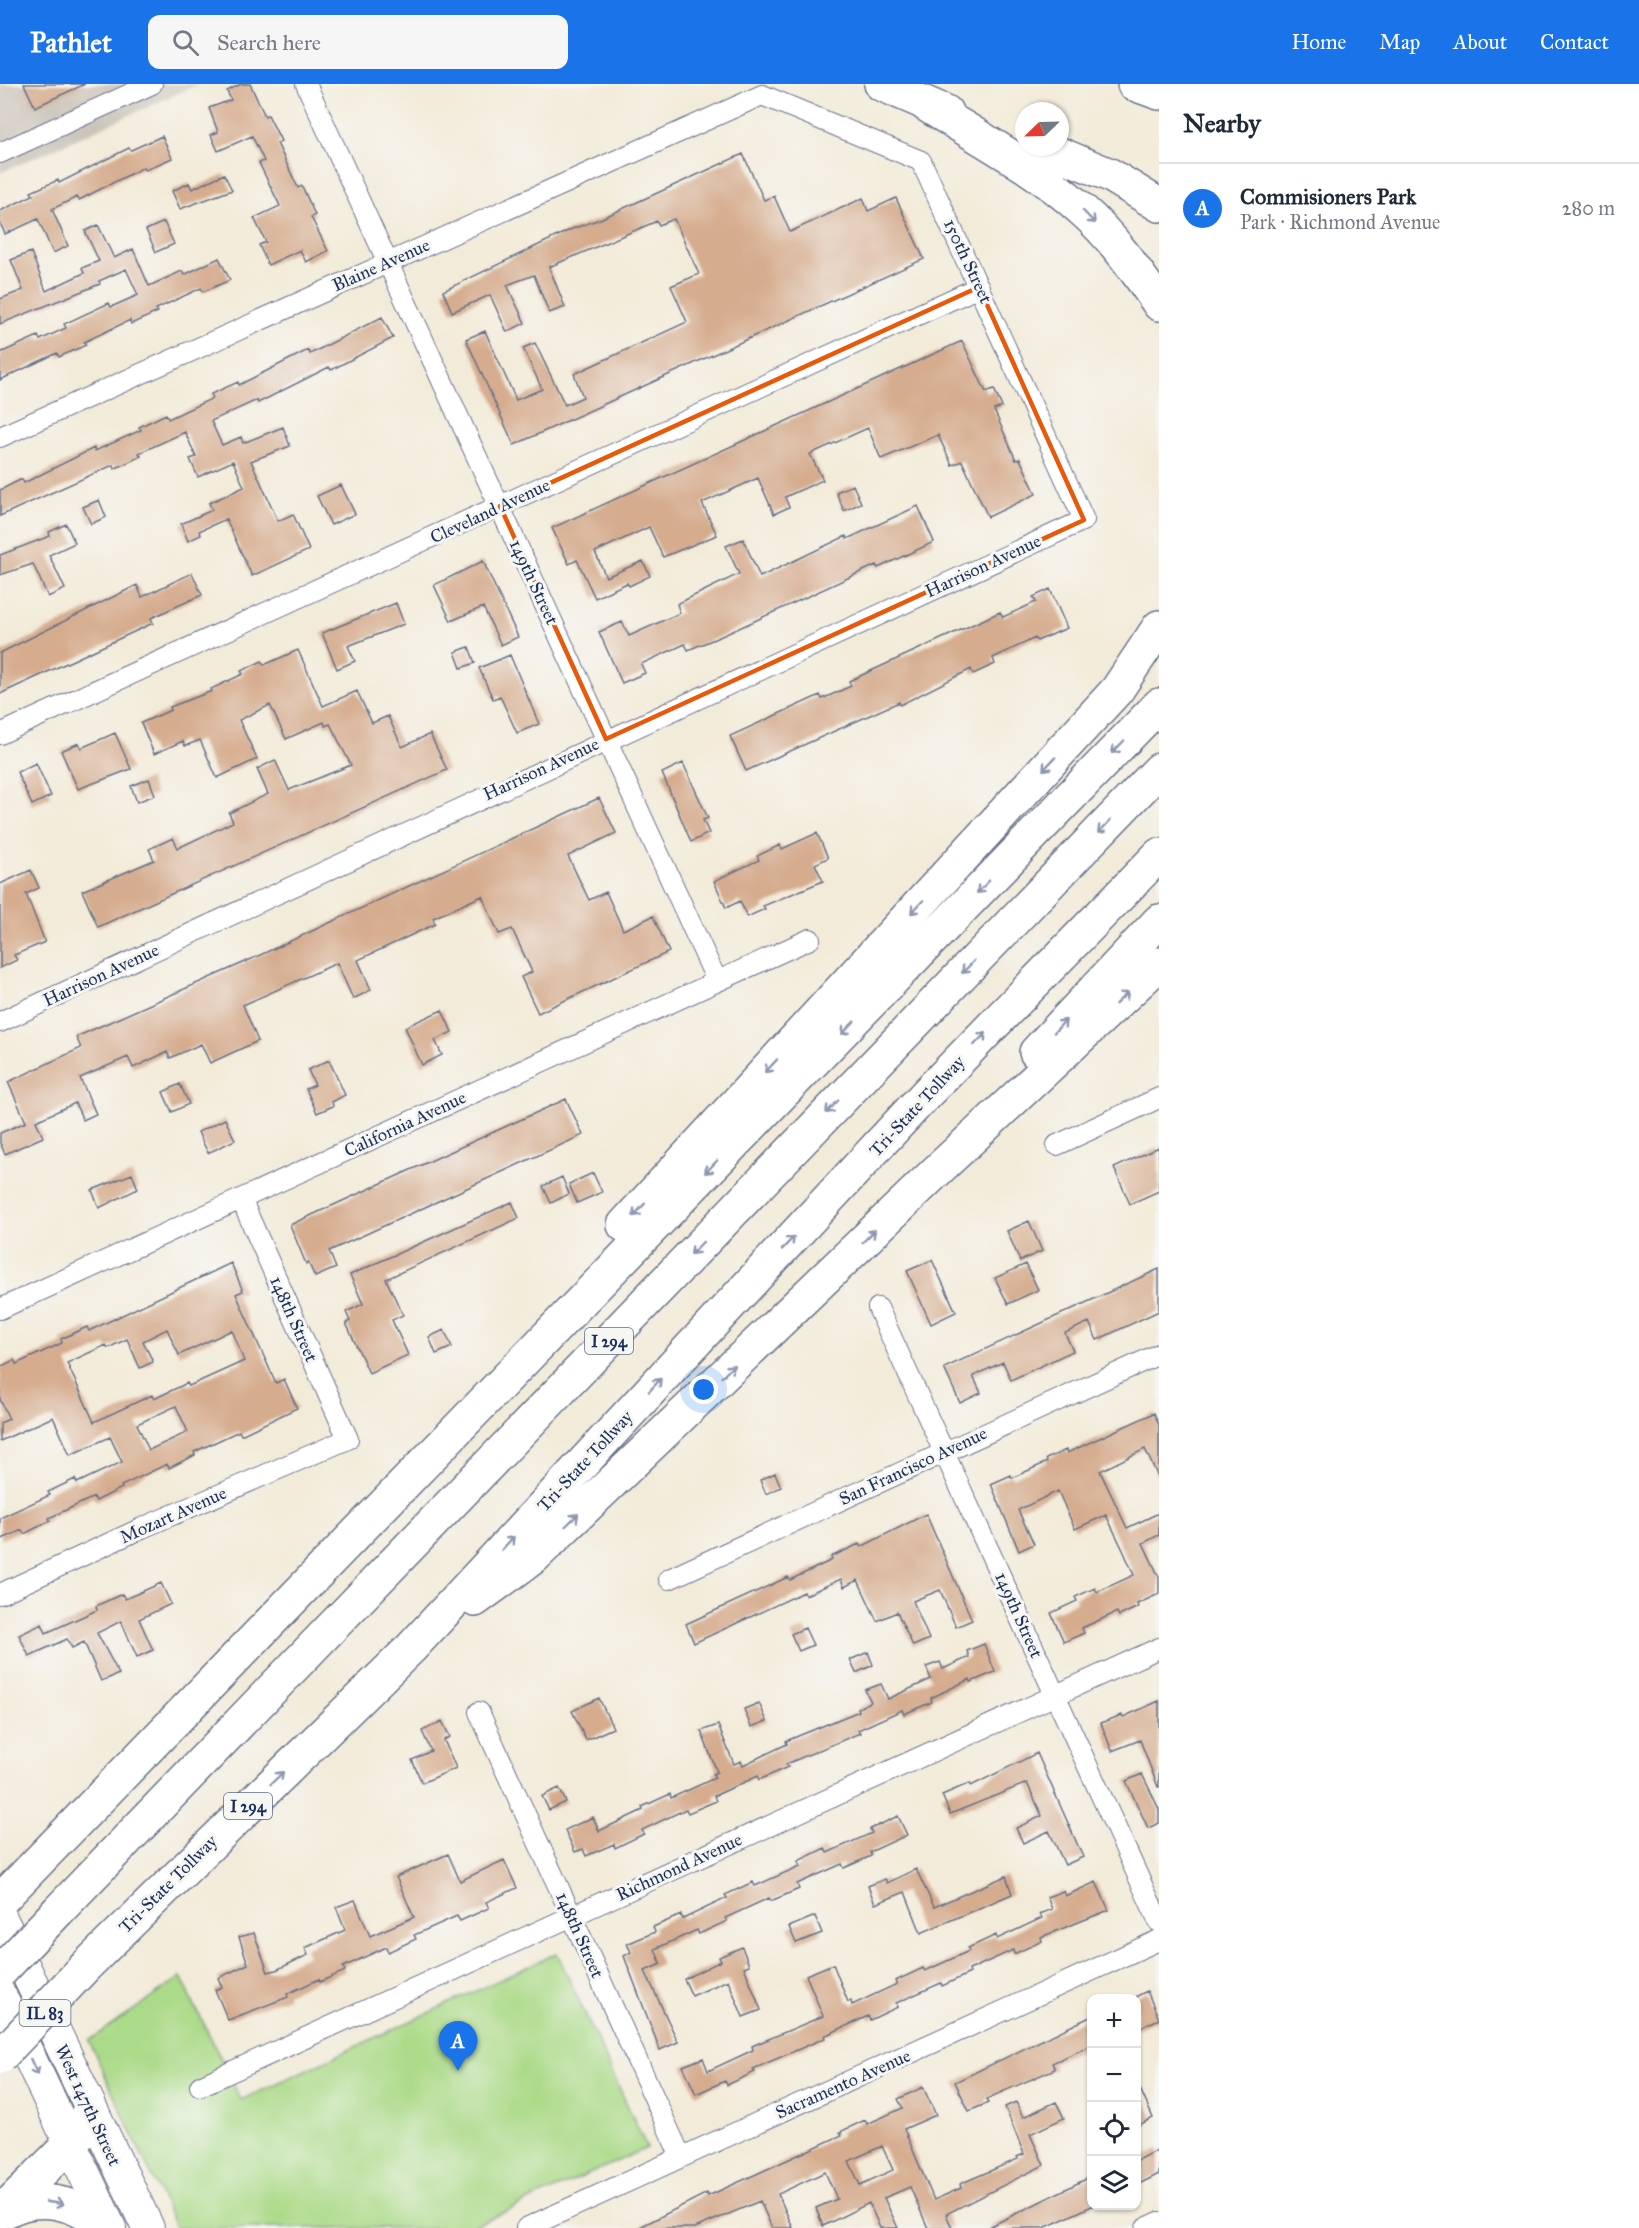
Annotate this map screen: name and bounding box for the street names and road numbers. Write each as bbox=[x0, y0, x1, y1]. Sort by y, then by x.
street label: 150th Street bbox=[939, 215, 997, 307]
street label: Blaine Avenue bbox=[329, 234, 433, 296]
street label: Cleveland Avenue bbox=[427, 474, 553, 548]
street label: Harrison Avenue bbox=[922, 530, 1044, 602]
street label: 149th Street bbox=[505, 536, 564, 629]
street label: Harrison Avenue bbox=[480, 733, 602, 805]
street label: Harrison Avenue bbox=[40, 939, 162, 1011]
street label: Tri-State Tollway bbox=[865, 1051, 970, 1161]
street label: California Avenue bbox=[341, 1086, 469, 1162]
street label: 148th Street bbox=[265, 1273, 323, 1366]
road number: I 294 bbox=[585, 1328, 633, 1354]
street label: Tri-State Tollway bbox=[533, 1406, 638, 1516]
street label: San Francisco Avenue bbox=[835, 1422, 991, 1510]
street label: Mozart Avenue bbox=[116, 1482, 230, 1548]
street label: 149th Street bbox=[990, 1569, 1048, 1662]
road number: I 294 bbox=[224, 1793, 272, 1819]
street label: Richmond Avenue bbox=[613, 1828, 745, 1906]
street label: Tri-State Tollway bbox=[114, 1830, 222, 1938]
street label: 148th Street bbox=[551, 1889, 609, 1982]
road number: IL 83 bbox=[20, 2000, 70, 2026]
street label: West 147th Street bbox=[50, 2041, 126, 2170]
street label: Sacramento Avenue bbox=[772, 2044, 914, 2124]

